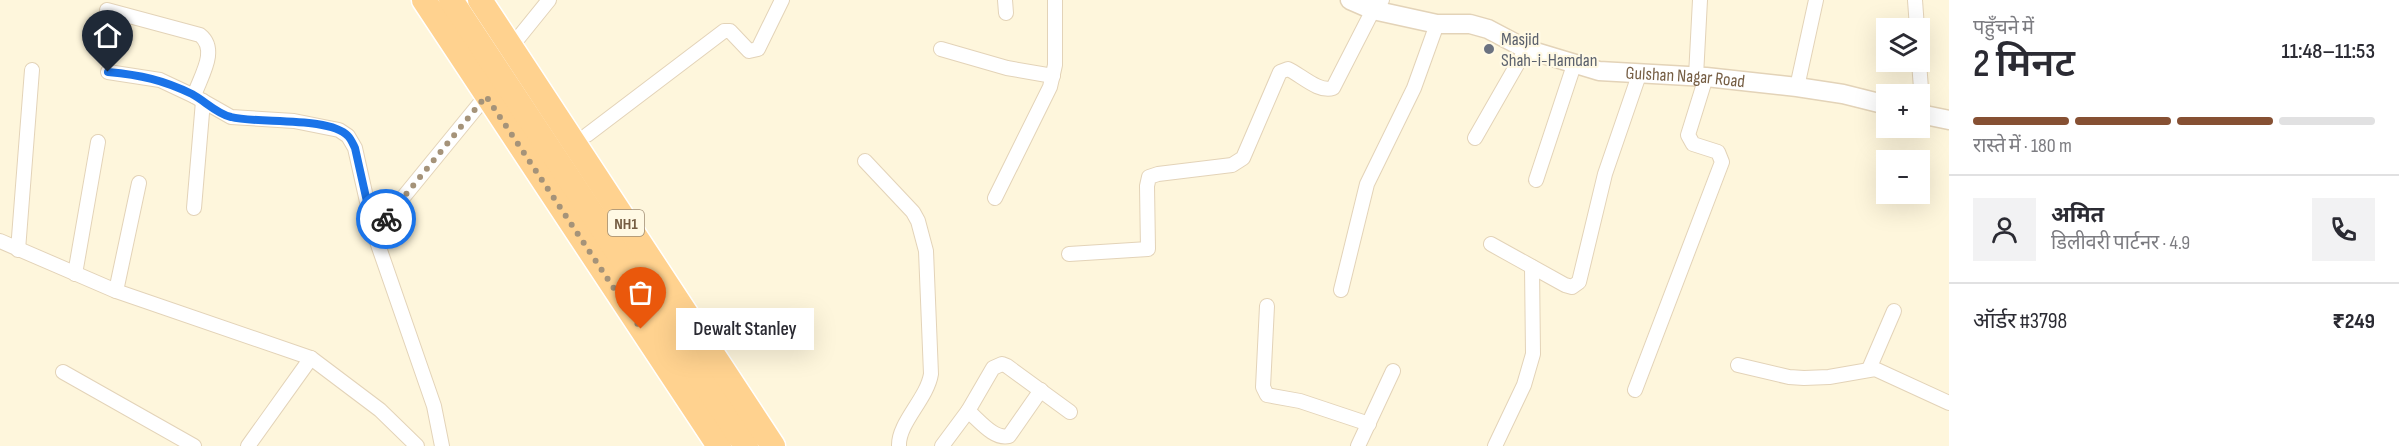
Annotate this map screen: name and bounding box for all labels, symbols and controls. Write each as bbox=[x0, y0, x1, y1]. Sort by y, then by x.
pin bbox=[82, 10, 133, 72]
text: पहुँचने में bbox=[1973, 16, 2034, 40]
map controls bbox=[1876, 18, 1930, 204]
button: layers bbox=[1876, 18, 1930, 72]
icon: home bbox=[91, 19, 124, 52]
place label: Masjid Shah-i-Hamdan bbox=[1501, 29, 1597, 71]
text: 11:48–11:53 bbox=[2281, 38, 2375, 65]
text: 2 मिनट bbox=[1973, 41, 2075, 88]
marker: Masjid Shah-i-Hamdan bbox=[1482, 42, 1496, 56]
street label: Gulshan Nagar Road bbox=[1625, 63, 1746, 92]
button: + bbox=[1876, 84, 1930, 138]
text: रास्ते में · 180 m bbox=[1973, 134, 2072, 158]
button: − bbox=[1876, 150, 1930, 204]
courier bbox=[356, 189, 416, 249]
button: person bbox=[1973, 198, 2036, 261]
button: phone bbox=[2312, 198, 2375, 261]
text: अमित bbox=[2051, 202, 2104, 229]
icon: bike bbox=[370, 203, 403, 236]
road number: NH1 bbox=[608, 210, 644, 236]
text: डिलीवरी पार्टनर · 4.9 bbox=[2051, 231, 2190, 255]
pin bbox=[615, 267, 666, 329]
icon: bag bbox=[624, 276, 657, 309]
callout: Dewalt Stanley bbox=[677, 308, 815, 350]
text: ऑर्डर #3798 bbox=[1973, 308, 2067, 335]
text: ₹249 bbox=[2332, 308, 2375, 335]
text: Dewalt Stanley bbox=[693, 317, 797, 341]

